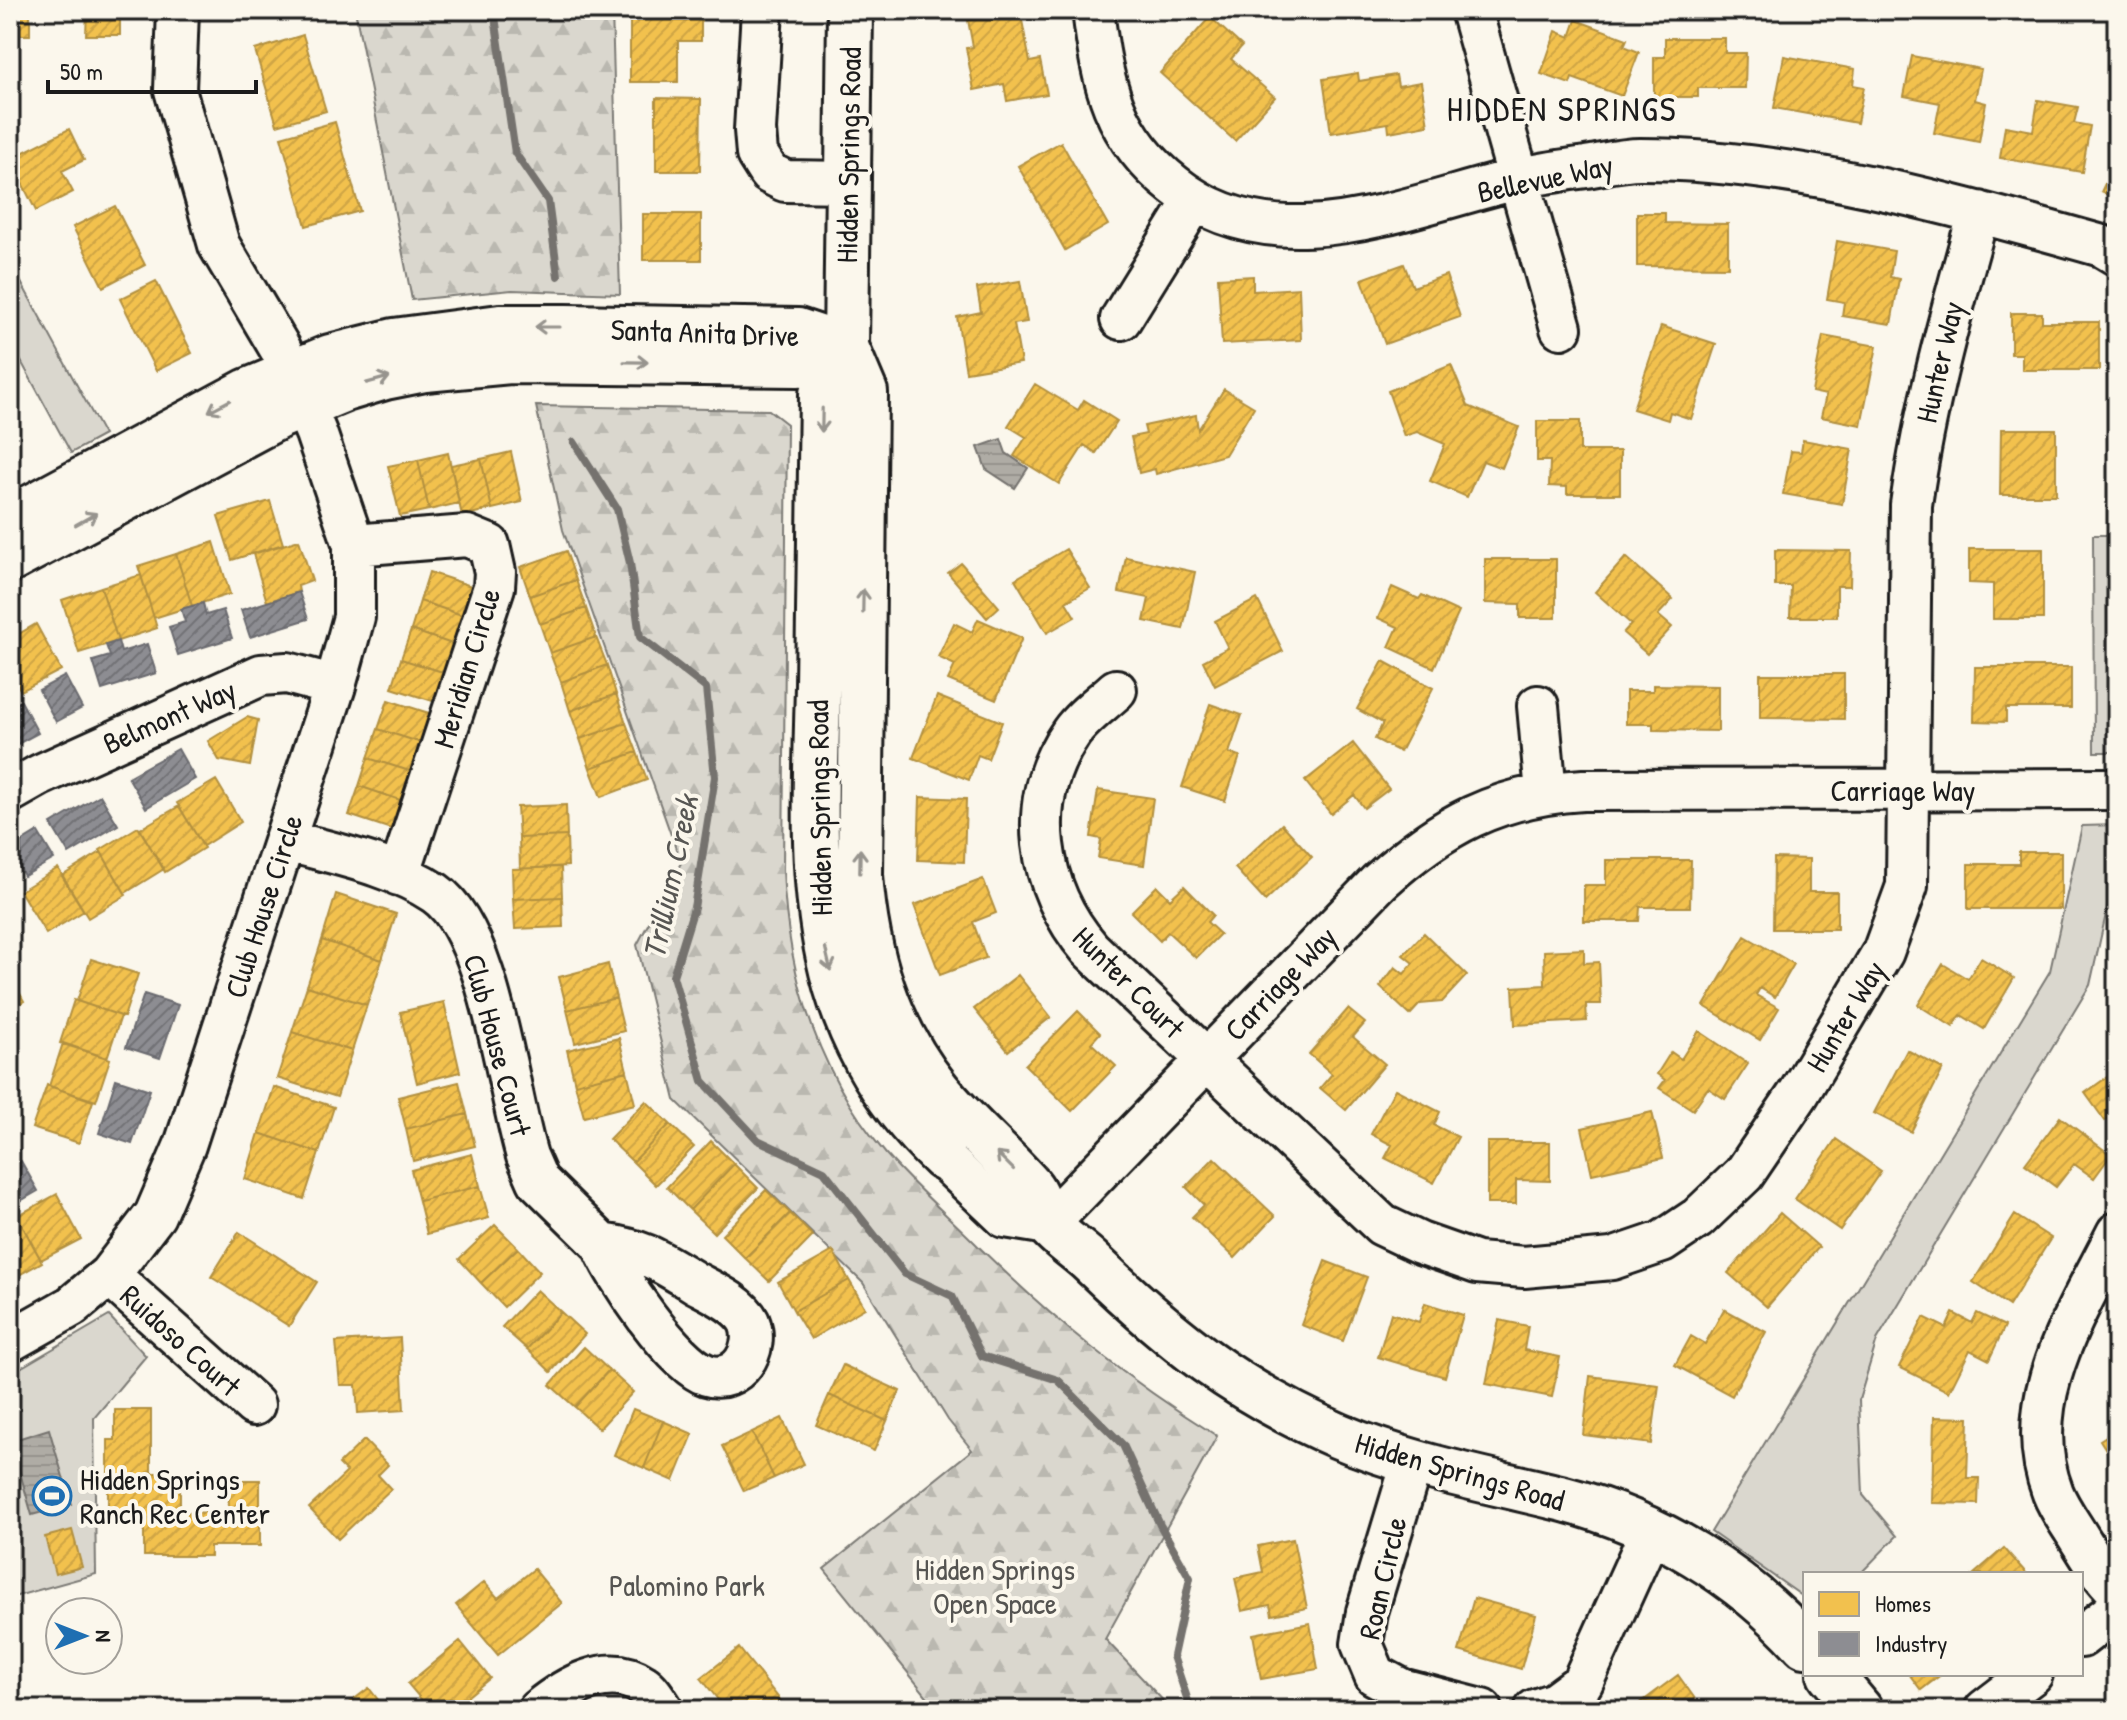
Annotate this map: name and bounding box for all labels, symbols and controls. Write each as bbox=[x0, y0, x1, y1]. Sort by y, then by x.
scale bar bbox=[48, 44, 256, 94]
street label: Hidden Springs Road bbox=[826, 46, 870, 263]
text: 50 m bbox=[60, 55, 103, 87]
district label: HIDDEN SPRINGS bbox=[1447, 86, 1677, 132]
street label: Bellevue Way bbox=[1473, 144, 1617, 212]
street label: Hunter Way bbox=[1906, 297, 1972, 427]
street label: Santa Anita Drive bbox=[610, 309, 800, 355]
one-way arrow bbox=[534, 319, 561, 335]
one-way arrow bbox=[622, 355, 649, 370]
one-way arrow bbox=[365, 371, 391, 386]
one-way arrow bbox=[208, 398, 232, 414]
one-way arrow bbox=[814, 406, 829, 433]
one-way arrow bbox=[73, 511, 97, 526]
street label: Meridian Circle bbox=[423, 583, 509, 753]
one-way arrow bbox=[855, 588, 871, 615]
street label: Belmont Way bbox=[96, 669, 242, 763]
street label: Hidden Springs Road bbox=[797, 699, 841, 916]
street label: Carriage Way bbox=[1831, 770, 1975, 810]
water label: Trillium Creek bbox=[632, 789, 709, 963]
street label: Club House Circle bbox=[215, 809, 311, 1003]
one-way arrow bbox=[852, 848, 868, 875]
street label: Hunter Court bbox=[1064, 917, 1194, 1047]
street label: Carriage Way bbox=[1215, 917, 1345, 1049]
one-way arrow bbox=[821, 945, 836, 971]
street label: Club House Court bbox=[455, 950, 542, 1141]
street label: Hunter Way bbox=[1796, 953, 1894, 1079]
one-way arrow bbox=[995, 1151, 1015, 1170]
street label: Ruidoso Court bbox=[112, 1275, 250, 1405]
street label: Hidden Springs Road bbox=[1351, 1422, 1570, 1520]
place label: Hidden Springs Ranch Rec Center bbox=[80, 1459, 270, 1533]
sports icon: Hidden Springs Ranch Rec Center bbox=[31, 1475, 73, 1517]
street label: Roan Circle bbox=[1349, 1513, 1415, 1643]
park label: Hidden Springs Open Space bbox=[915, 1549, 1075, 1623]
park label: Palomino Park bbox=[609, 1565, 765, 1605]
legend bbox=[1803, 1572, 2083, 1676]
text: Homes bbox=[1875, 1587, 1931, 1619]
north arrow bbox=[44, 1596, 124, 1676]
text: Industry bbox=[1875, 1627, 1947, 1659]
text: N bbox=[89, 1630, 119, 1642]

